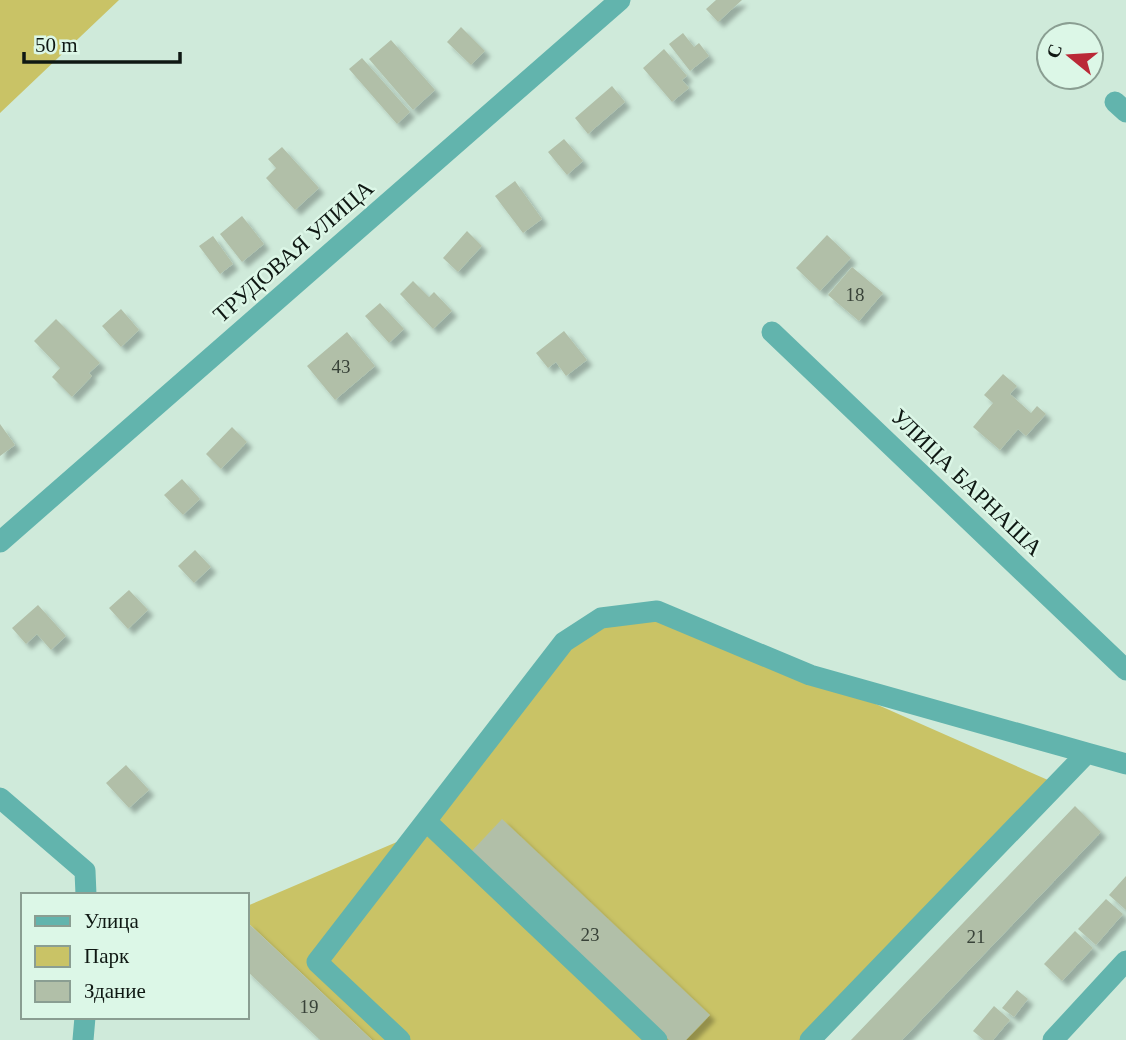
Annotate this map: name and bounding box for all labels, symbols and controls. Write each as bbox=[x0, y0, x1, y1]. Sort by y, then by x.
scale bar bbox=[24, 21, 180, 65]
north arrow bbox=[1035, 21, 1105, 91]
text: 50 m bbox=[35, 33, 78, 57]
text: С bbox=[1042, 41, 1066, 61]
street label: ТРУДОВАЯ УЛИЦА bbox=[208, 175, 379, 327]
house number: 18 bbox=[846, 284, 865, 305]
house number: 43 bbox=[332, 356, 351, 377]
street label: УЛИЦА БАРНАША bbox=[886, 404, 1048, 561]
legend bbox=[21, 893, 248, 1019]
text: Улица bbox=[84, 909, 139, 933]
house number: 23 bbox=[581, 924, 600, 945]
house number: 21 bbox=[967, 926, 986, 947]
text: Парк bbox=[84, 944, 130, 968]
text: Здание bbox=[84, 979, 146, 1003]
house number: 19 bbox=[300, 996, 319, 1017]

